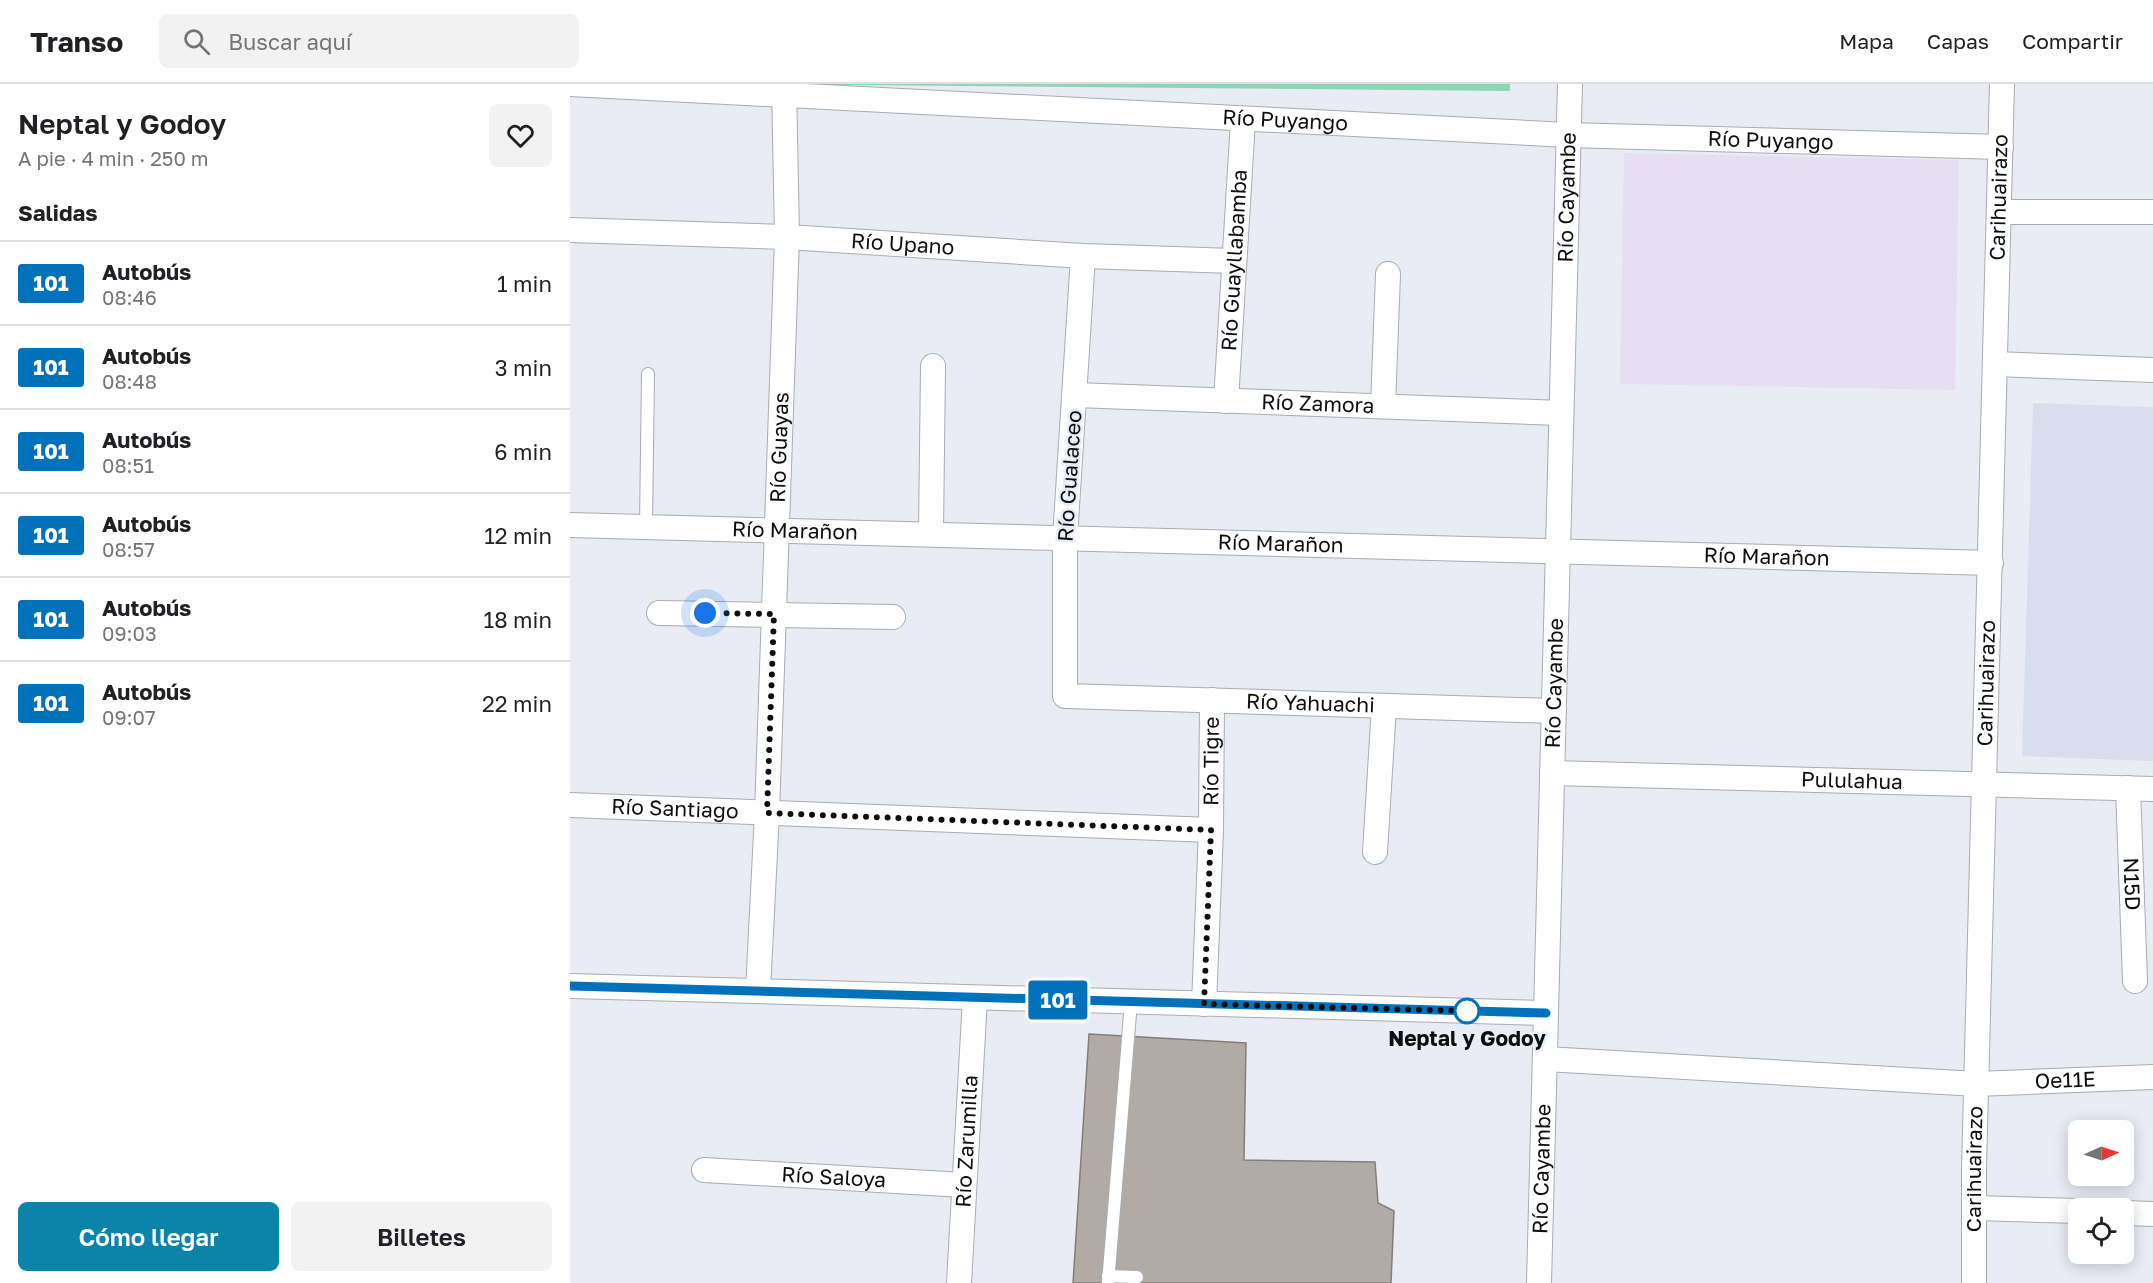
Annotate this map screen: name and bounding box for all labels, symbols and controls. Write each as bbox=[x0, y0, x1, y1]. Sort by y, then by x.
search box bbox=[159, 14, 579, 68]
text: Transo bbox=[30, 25, 123, 58]
icon: search bbox=[180, 25, 213, 58]
text: Buscar aquí bbox=[228, 28, 352, 55]
text: Mapa bbox=[1839, 28, 1894, 54]
text: Capas bbox=[1927, 28, 1989, 54]
text: Compartir bbox=[2022, 28, 2123, 54]
street label: Río Puyango bbox=[1222, 103, 1349, 136]
button: heart bbox=[489, 104, 552, 167]
text: Neptal y Godoy bbox=[18, 107, 226, 140]
street label: Río Puyango bbox=[1707, 125, 1834, 154]
street label: Río Cayambe bbox=[1551, 132, 1581, 263]
street label: Carihuairazo bbox=[1983, 134, 2013, 261]
text: A pie · 4 min · 250 m bbox=[18, 146, 209, 170]
street label: Río Guayllabamba bbox=[1215, 169, 1252, 352]
text: Salidas bbox=[18, 199, 98, 226]
street label: Río Upano bbox=[850, 227, 955, 260]
text: Autobús bbox=[102, 258, 191, 285]
text: 101 bbox=[33, 270, 69, 296]
text: 1 min bbox=[497, 270, 552, 297]
text: 08:46 bbox=[102, 285, 157, 309]
text: Autobús bbox=[102, 342, 191, 369]
text: 101 bbox=[33, 354, 69, 380]
text: 3 min bbox=[495, 354, 552, 381]
text: 08:48 bbox=[102, 369, 157, 393]
street label: Río Zamora bbox=[1261, 388, 1375, 418]
street label: Río Guayas bbox=[764, 392, 794, 503]
street label: Río Gualaceo bbox=[1051, 409, 1087, 543]
text: Autobús bbox=[102, 426, 191, 453]
text: 101 bbox=[33, 438, 69, 464]
text: 6 min bbox=[494, 438, 552, 465]
text: 08:51 bbox=[102, 453, 154, 477]
text: Autobús bbox=[102, 510, 191, 537]
street label: Río Marañon bbox=[732, 515, 858, 545]
text: 101 bbox=[33, 522, 69, 548]
text: 12 min bbox=[484, 522, 552, 549]
street label: Río Marañon bbox=[1217, 528, 1344, 558]
text: 08:57 bbox=[102, 537, 155, 561]
street label: Río Marañon bbox=[1703, 541, 1830, 571]
text: Autobús bbox=[102, 594, 191, 621]
your location bbox=[690, 598, 720, 628]
text: 101 bbox=[33, 606, 69, 632]
text: 18 min bbox=[484, 606, 552, 633]
street label: Río Cayambe bbox=[1539, 618, 1568, 749]
street label: Carihuairazo bbox=[1971, 620, 2000, 747]
text: 09:03 bbox=[102, 621, 157, 645]
text: Autobús bbox=[102, 678, 191, 705]
street label: Río Yahuachi bbox=[1245, 688, 1375, 717]
text: 101 bbox=[33, 690, 69, 716]
text: 22 min bbox=[482, 690, 552, 717]
text: 09:07 bbox=[102, 705, 156, 729]
street label: Río Tigre bbox=[1197, 716, 1224, 806]
street label: Pululahua bbox=[1801, 766, 1903, 794]
street label: Río Santiago bbox=[611, 793, 739, 824]
street label: N15D bbox=[2119, 857, 2146, 911]
line badge: 101 bbox=[1024, 980, 1092, 1020]
text: 101 bbox=[1040, 987, 1076, 1013]
marker: Neptal y Godoy bbox=[1454, 998, 1480, 1024]
place label: Neptal y Godoy bbox=[1388, 1025, 1546, 1051]
street label: Oe11E bbox=[2034, 1065, 2096, 1094]
street label: Río Zarumilla bbox=[949, 1074, 983, 1208]
street label: Río Cayambe bbox=[1526, 1104, 1556, 1234]
street label: Carihuairazo bbox=[1960, 1105, 1988, 1232]
north arrow bbox=[2068, 1120, 2134, 1186]
map controls bbox=[2068, 1120, 2134, 1264]
street label: Río Saloya bbox=[781, 1160, 887, 1192]
button: locate bbox=[2068, 1198, 2134, 1264]
button: Cómo llegar bbox=[18, 1202, 279, 1271]
button: Billetes bbox=[291, 1202, 552, 1271]

